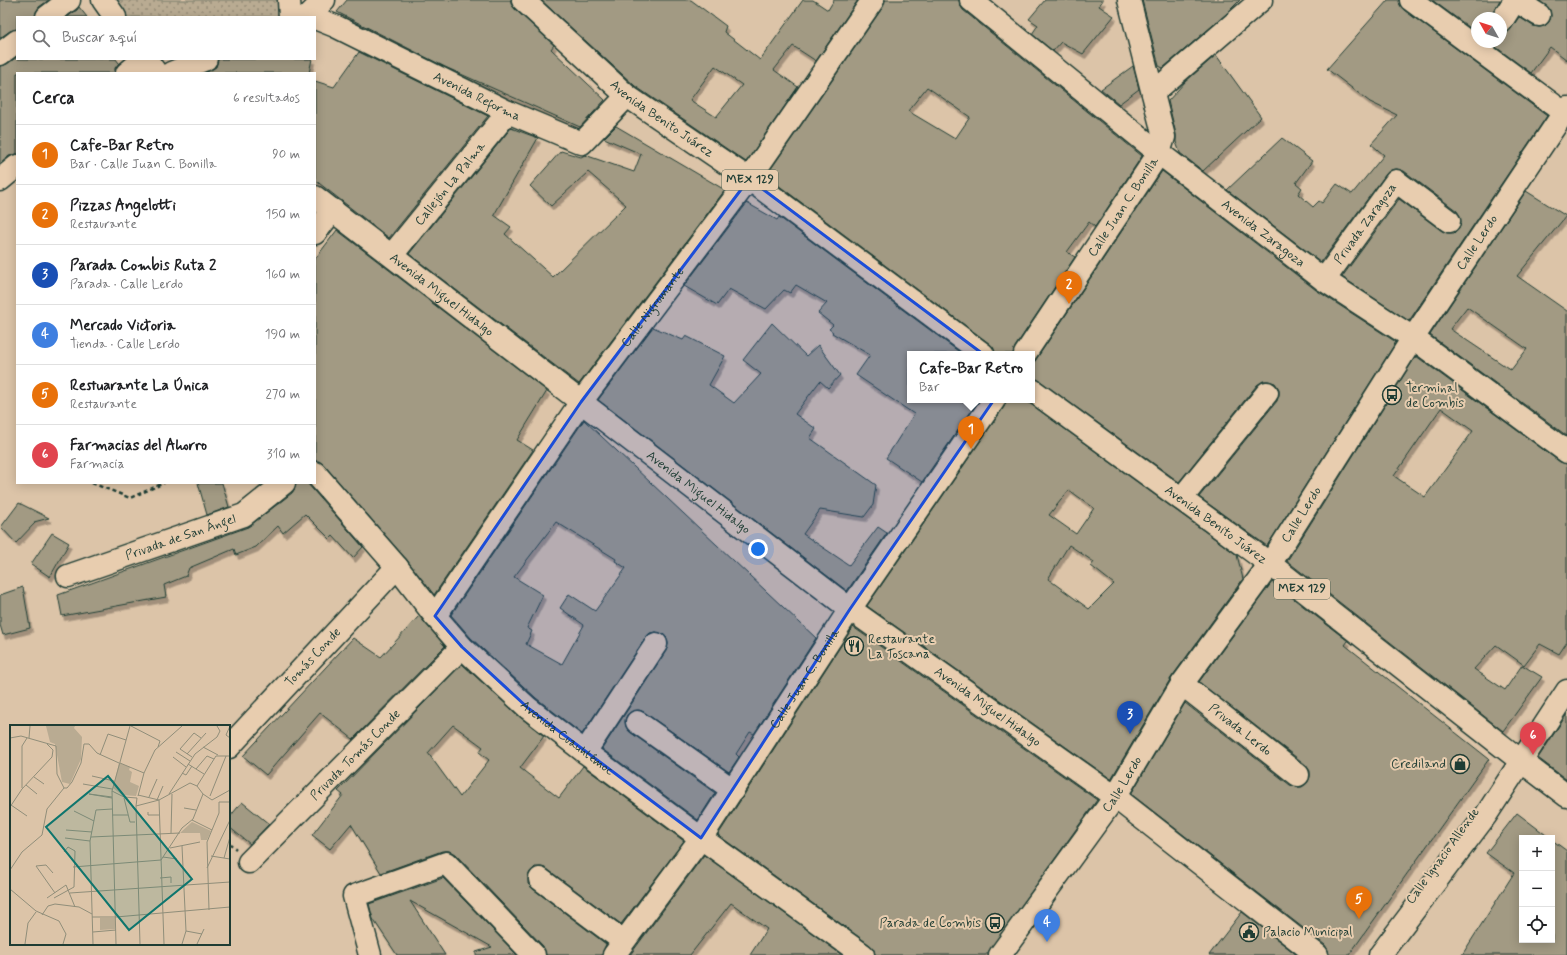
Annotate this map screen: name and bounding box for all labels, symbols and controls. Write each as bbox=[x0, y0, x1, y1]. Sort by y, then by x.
north arrow bbox=[1471, 12, 1507, 48]
search box bbox=[16, 16, 316, 60]
icon: search bbox=[30, 27, 52, 49]
text: Buscar aquí bbox=[62, 28, 137, 48]
street label: Avenida Reforma bbox=[431, 68, 523, 125]
street label: Avenida Benito Juárez bbox=[606, 76, 717, 161]
text: Cerca bbox=[32, 87, 75, 109]
text: 6 resultados bbox=[233, 90, 300, 107]
text: Cafe-Bar Retro bbox=[70, 136, 174, 156]
street label: Callejón La Palma bbox=[411, 138, 489, 229]
text: 1 bbox=[42, 146, 48, 163]
text: 90 m bbox=[272, 146, 300, 163]
street label: Calle Juan C. Bonilla bbox=[1084, 153, 1163, 260]
text: Bar · Calle Juan C. Bonilla bbox=[70, 156, 217, 173]
road number: MEX 129 bbox=[722, 170, 778, 190]
street label: Privada Zaragoza bbox=[1330, 179, 1401, 267]
text: Pizzas Angelotti bbox=[70, 196, 176, 216]
street label: Avenida Zaragoza bbox=[1218, 196, 1309, 271]
text: 2 bbox=[42, 206, 48, 223]
text: 150 m bbox=[266, 206, 300, 223]
street label: Calle Lerdo bbox=[1452, 211, 1502, 273]
text: Restaurante bbox=[70, 216, 137, 233]
street label: Avenida Miguel Hidalgo bbox=[386, 249, 498, 340]
text: Parada Combis Ruta 2 bbox=[70, 256, 216, 276]
street label: Calle Nigromante bbox=[617, 263, 688, 350]
text: 3 bbox=[42, 266, 48, 283]
text: 160 m bbox=[265, 266, 300, 283]
pin: 2 bbox=[1056, 271, 1082, 304]
text: Parada · Calle Lerdo bbox=[70, 276, 183, 293]
text: Mercado Victoria bbox=[70, 316, 176, 336]
text: 4 bbox=[41, 326, 49, 343]
text: 190 m bbox=[265, 326, 300, 343]
text: Tienda · Calle Lerdo bbox=[70, 336, 180, 353]
popup bbox=[907, 351, 1035, 403]
text: Cafe-Bar Retro bbox=[919, 359, 1023, 379]
text: Restuarante La Única bbox=[70, 376, 209, 396]
text: Bar bbox=[919, 379, 939, 396]
place label: Terminal de Combis bbox=[1406, 380, 1464, 412]
bus stop icon: Terminal de Combis bbox=[1381, 384, 1403, 406]
text: 5 bbox=[41, 386, 49, 403]
text: 270 m bbox=[265, 386, 300, 403]
text: Restaurante bbox=[70, 396, 137, 413]
pin: 1 bbox=[958, 416, 984, 449]
text: Farmacias del Ahorro bbox=[70, 436, 207, 456]
text: 6 bbox=[42, 446, 48, 463]
text: 310 m bbox=[267, 446, 300, 463]
street label: Avenida Miguel Hidalgo bbox=[643, 447, 754, 538]
text: Farmacia bbox=[70, 456, 124, 473]
street label: Avenida Benito Juárez bbox=[1161, 481, 1271, 568]
street label: Calle Lerdo bbox=[1277, 483, 1326, 546]
street label: Privada de San Ángel bbox=[123, 510, 238, 564]
your location bbox=[748, 539, 768, 559]
road number: MEX 129 bbox=[1274, 579, 1330, 599]
street label: Tomás Conde bbox=[281, 624, 345, 690]
street label: Calle Juan C. Bonilla bbox=[766, 625, 844, 732]
place label: Restaurante La Toscana bbox=[868, 631, 935, 663]
restaurant icon: Restaurante La Toscana bbox=[843, 635, 865, 657]
street label: Avenida Miguel Hidalgo bbox=[931, 663, 1045, 751]
street label: Avenida Cuauhtémoc bbox=[517, 697, 617, 779]
street label: Privada Lerdo bbox=[1205, 700, 1275, 760]
pin: 3 bbox=[1117, 701, 1143, 734]
street label: Privada Tomás Conde bbox=[306, 705, 404, 804]
pin: 6 bbox=[1520, 722, 1546, 755]
inset map bbox=[10, 725, 230, 945]
street label: Calle Lerdo bbox=[1098, 753, 1146, 816]
shop icon: Crediland bbox=[1449, 753, 1471, 775]
place label: Crediland bbox=[1391, 756, 1446, 773]
street label: Calle Ignacio Allende bbox=[1402, 804, 1484, 908]
map controls bbox=[1519, 835, 1555, 943]
button: + bbox=[1519, 835, 1555, 871]
button: − bbox=[1519, 871, 1555, 907]
pin: 5 bbox=[1346, 886, 1372, 919]
button: locate bbox=[1519, 907, 1555, 943]
pin: 4 bbox=[1034, 909, 1060, 942]
bus stop icon: Parada de Combis bbox=[984, 912, 1006, 934]
place label: Parada de Combis bbox=[880, 915, 981, 932]
public building icon: Palacio Municipal bbox=[1238, 921, 1260, 943]
place label: Palacio Municipal bbox=[1263, 924, 1353, 941]

